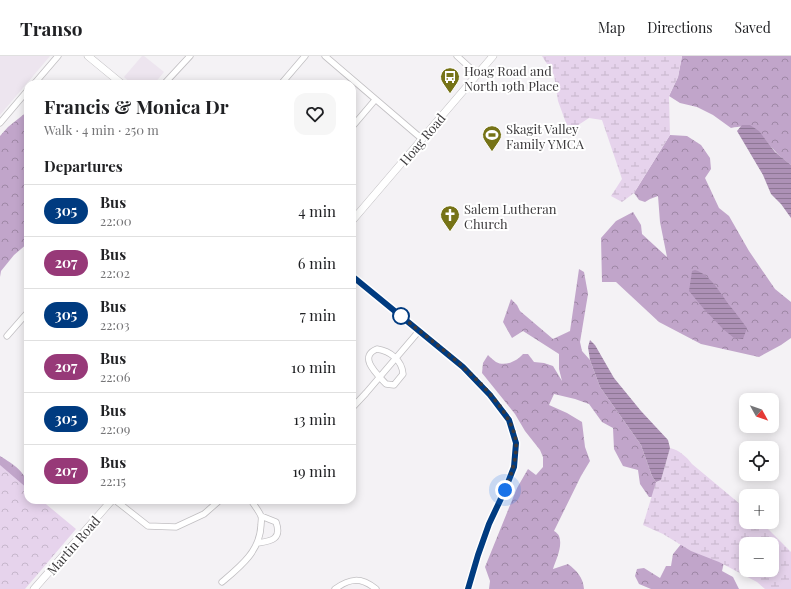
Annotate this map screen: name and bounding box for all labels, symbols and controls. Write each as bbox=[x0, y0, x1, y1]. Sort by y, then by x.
text: Transo bbox=[20, 15, 83, 41]
text: Map bbox=[598, 18, 625, 37]
text: Directions bbox=[647, 18, 713, 37]
text: Saved bbox=[735, 18, 771, 37]
place label: Hoag Road and North 19th Place bbox=[464, 62, 559, 94]
bus stop icon: Hoag Road and North 19th Place bbox=[439, 66, 461, 94]
text: Francis & Monica Dr bbox=[44, 93, 229, 119]
button: heart bbox=[294, 93, 336, 135]
street label: Hoag Road bbox=[395, 109, 449, 169]
place label: Skagit Valley Family YMCA bbox=[506, 120, 585, 152]
text: Walk · 4 min · 250 m bbox=[44, 121, 159, 138]
sports icon: Skagit Valley Family YMCA bbox=[481, 124, 503, 152]
text: Departures bbox=[44, 156, 123, 176]
text: Bus bbox=[100, 192, 126, 212]
place label: Salem Lutheran Church bbox=[464, 200, 557, 232]
text: 305 bbox=[55, 201, 77, 220]
text: 4 min bbox=[298, 201, 336, 221]
church icon: Salem Lutheran Church bbox=[439, 204, 461, 232]
text: 22:00 bbox=[100, 212, 132, 229]
text: Bus bbox=[100, 244, 126, 264]
text: 207 bbox=[55, 253, 77, 272]
text: 6 min bbox=[298, 253, 336, 273]
text: 22:02 bbox=[100, 264, 130, 281]
text: Bus bbox=[100, 296, 126, 316]
text: 305 bbox=[55, 305, 77, 324]
text: 7 min bbox=[300, 305, 336, 325]
unlabelled marker bbox=[392, 307, 410, 325]
text: 22:03 bbox=[100, 316, 130, 333]
text: Bus bbox=[100, 348, 126, 368]
text: 207 bbox=[55, 357, 77, 376]
text: 10 min bbox=[291, 357, 336, 377]
text: 22:06 bbox=[100, 368, 130, 385]
north arrow bbox=[739, 393, 779, 433]
map controls bbox=[739, 393, 779, 577]
text: Bus bbox=[100, 400, 126, 420]
text: 305 bbox=[55, 409, 77, 428]
text: 13 min bbox=[294, 409, 336, 429]
text: 22:09 bbox=[100, 420, 130, 437]
button: locate bbox=[739, 441, 779, 481]
text: Bus bbox=[100, 452, 126, 472]
text: 207 bbox=[55, 461, 77, 480]
text: 19 min bbox=[292, 461, 336, 481]
text: 22:15 bbox=[100, 472, 126, 489]
your location bbox=[495, 480, 515, 500]
button: + bbox=[739, 489, 779, 529]
street label: Martin Road bbox=[43, 512, 103, 578]
button: − bbox=[739, 537, 779, 577]

